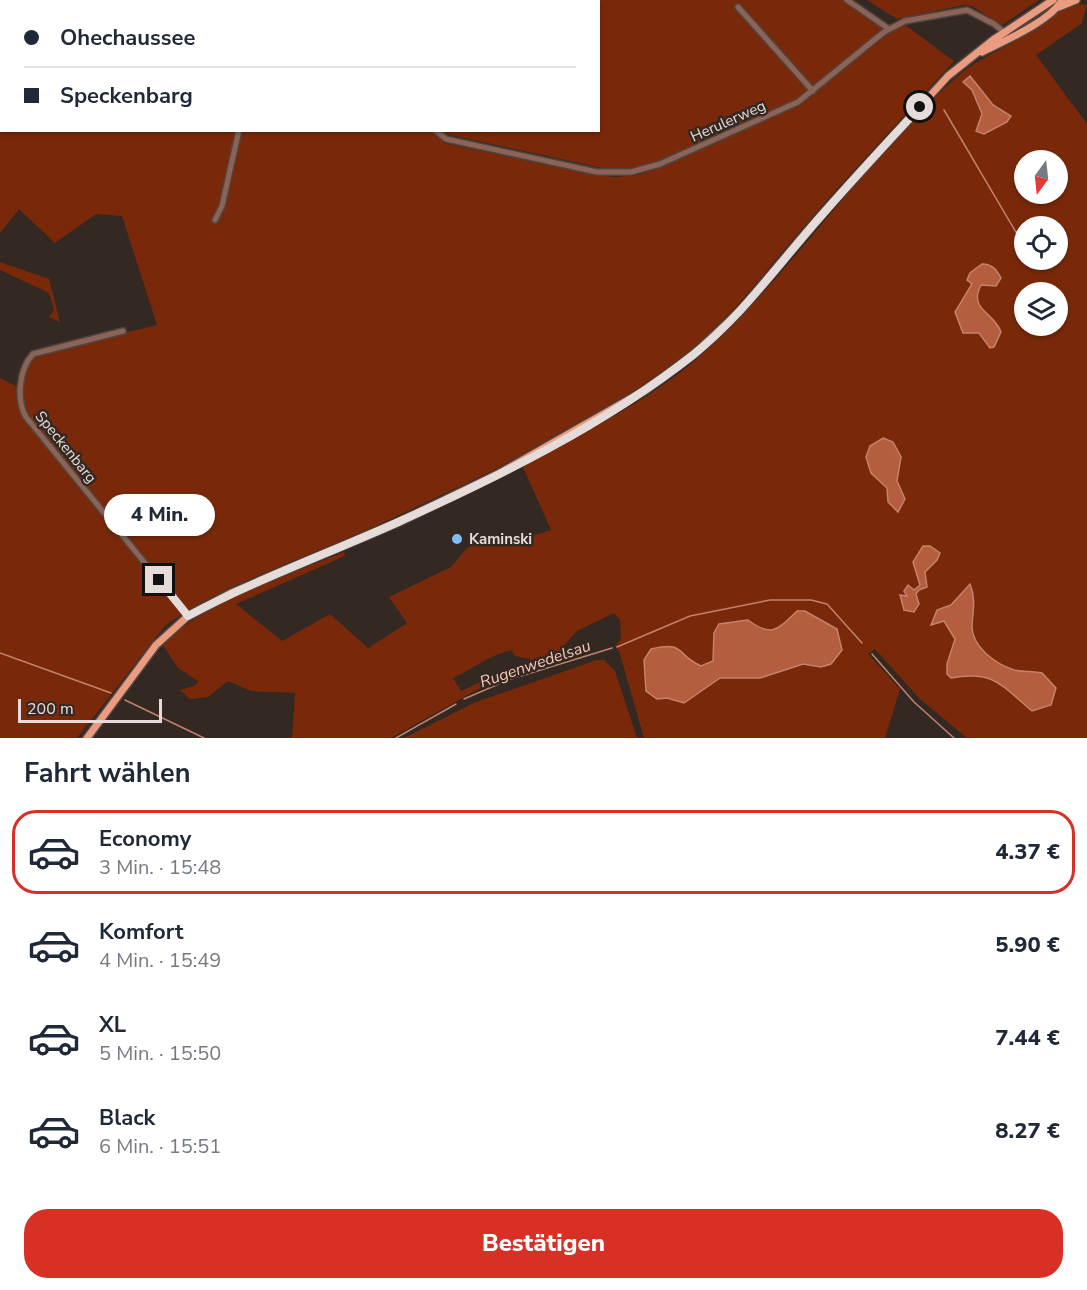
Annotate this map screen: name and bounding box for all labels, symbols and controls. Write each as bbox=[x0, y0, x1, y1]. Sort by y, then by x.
text: Ohechaussee bbox=[60, 23, 195, 53]
text: Speckenbarg bbox=[60, 81, 193, 111]
route start bbox=[906, 93, 933, 120]
street label: Herulerweg bbox=[687, 95, 769, 147]
north arrow bbox=[1014, 150, 1068, 204]
map controls bbox=[1014, 150, 1068, 336]
button: locate bbox=[1014, 216, 1068, 270]
button: layers bbox=[1014, 282, 1068, 336]
street label: Speckenbarg bbox=[31, 407, 101, 487]
callout: 4 Min. bbox=[104, 493, 214, 535]
text: 4 Min. bbox=[131, 501, 188, 528]
place label: Kaminski bbox=[469, 529, 532, 549]
marker: Kaminski bbox=[450, 532, 464, 546]
route end bbox=[145, 566, 172, 593]
water label: Rugenwedelsau bbox=[477, 635, 594, 693]
scale bar bbox=[18, 696, 162, 724]
text: 200 m bbox=[27, 698, 74, 720]
text: Fahrt wählen bbox=[24, 755, 190, 792]
text: Economy bbox=[99, 824, 191, 854]
icon: car bbox=[27, 825, 81, 879]
text: 4.37 € bbox=[995, 837, 1060, 867]
text: 3 Min. · 15:48 bbox=[99, 854, 221, 881]
text: Komfort bbox=[99, 917, 183, 947]
icon: car bbox=[27, 918, 81, 972]
text: 5.90 € bbox=[995, 930, 1060, 960]
text: 4 Min. · 15:49 bbox=[99, 947, 221, 974]
text: XL bbox=[99, 1010, 126, 1040]
icon: car bbox=[27, 1011, 81, 1065]
text: 7.44 € bbox=[995, 1023, 1060, 1053]
text: 5 Min. · 15:50 bbox=[99, 1040, 221, 1067]
text: Black bbox=[99, 1103, 155, 1133]
icon: car bbox=[27, 1104, 81, 1158]
text: 8.27 € bbox=[995, 1116, 1060, 1146]
text: 6 Min. · 15:51 bbox=[99, 1133, 221, 1160]
button: Bestätigen bbox=[24, 1209, 1063, 1278]

